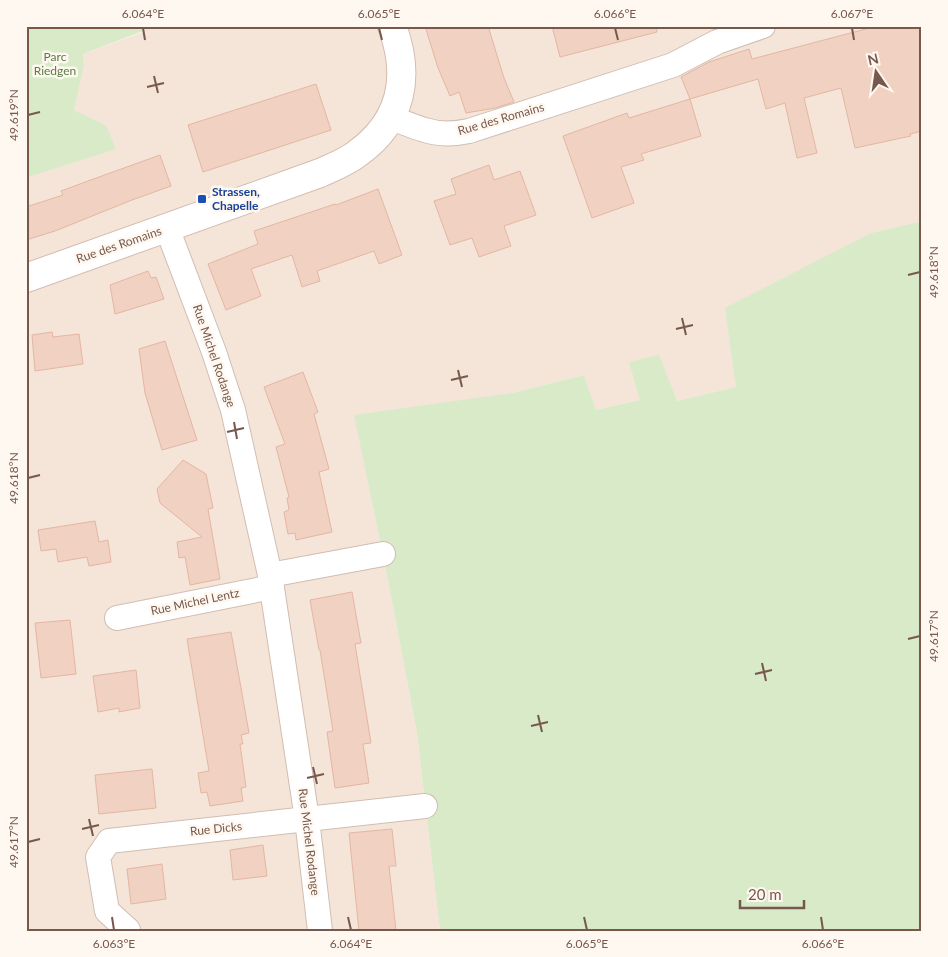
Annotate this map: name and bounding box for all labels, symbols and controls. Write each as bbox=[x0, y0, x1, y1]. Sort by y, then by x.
text: 6.064°E bbox=[122, 6, 164, 21]
text: 6.065°E bbox=[358, 6, 400, 21]
text: 6.066°E bbox=[594, 6, 636, 21]
text: 6.067°E bbox=[831, 6, 873, 21]
north arrow bbox=[850, 48, 900, 98]
park label: Parc Riedgen bbox=[34, 49, 76, 78]
text: N bbox=[866, 49, 880, 68]
text: 49.619°N bbox=[6, 89, 21, 141]
street label: Rue des Romains bbox=[456, 99, 546, 138]
place label: Strassen, Chapelle bbox=[212, 184, 260, 213]
marker: Strassen, Chapelle bbox=[196, 193, 208, 205]
street label: Rue des Romains bbox=[74, 223, 163, 266]
text: 49.618°N bbox=[926, 246, 941, 298]
street label: Rue Michel Rodange bbox=[190, 302, 239, 409]
text: 49.618°N bbox=[6, 452, 21, 504]
street label: Rue Michel Lentz bbox=[149, 585, 241, 618]
text: 49.617°N bbox=[926, 610, 941, 662]
street label: Rue Michel Rodange bbox=[295, 788, 324, 896]
text: 49.617°N bbox=[6, 816, 21, 868]
street label: Rue Dicks bbox=[189, 818, 243, 839]
scale bar bbox=[740, 877, 804, 909]
text: 20 m bbox=[748, 885, 782, 903]
text: 6.063°E bbox=[93, 936, 135, 951]
text: 6.064°E bbox=[330, 936, 372, 951]
text: 6.065°E bbox=[566, 936, 608, 951]
text: 6.066°E bbox=[802, 936, 844, 951]

